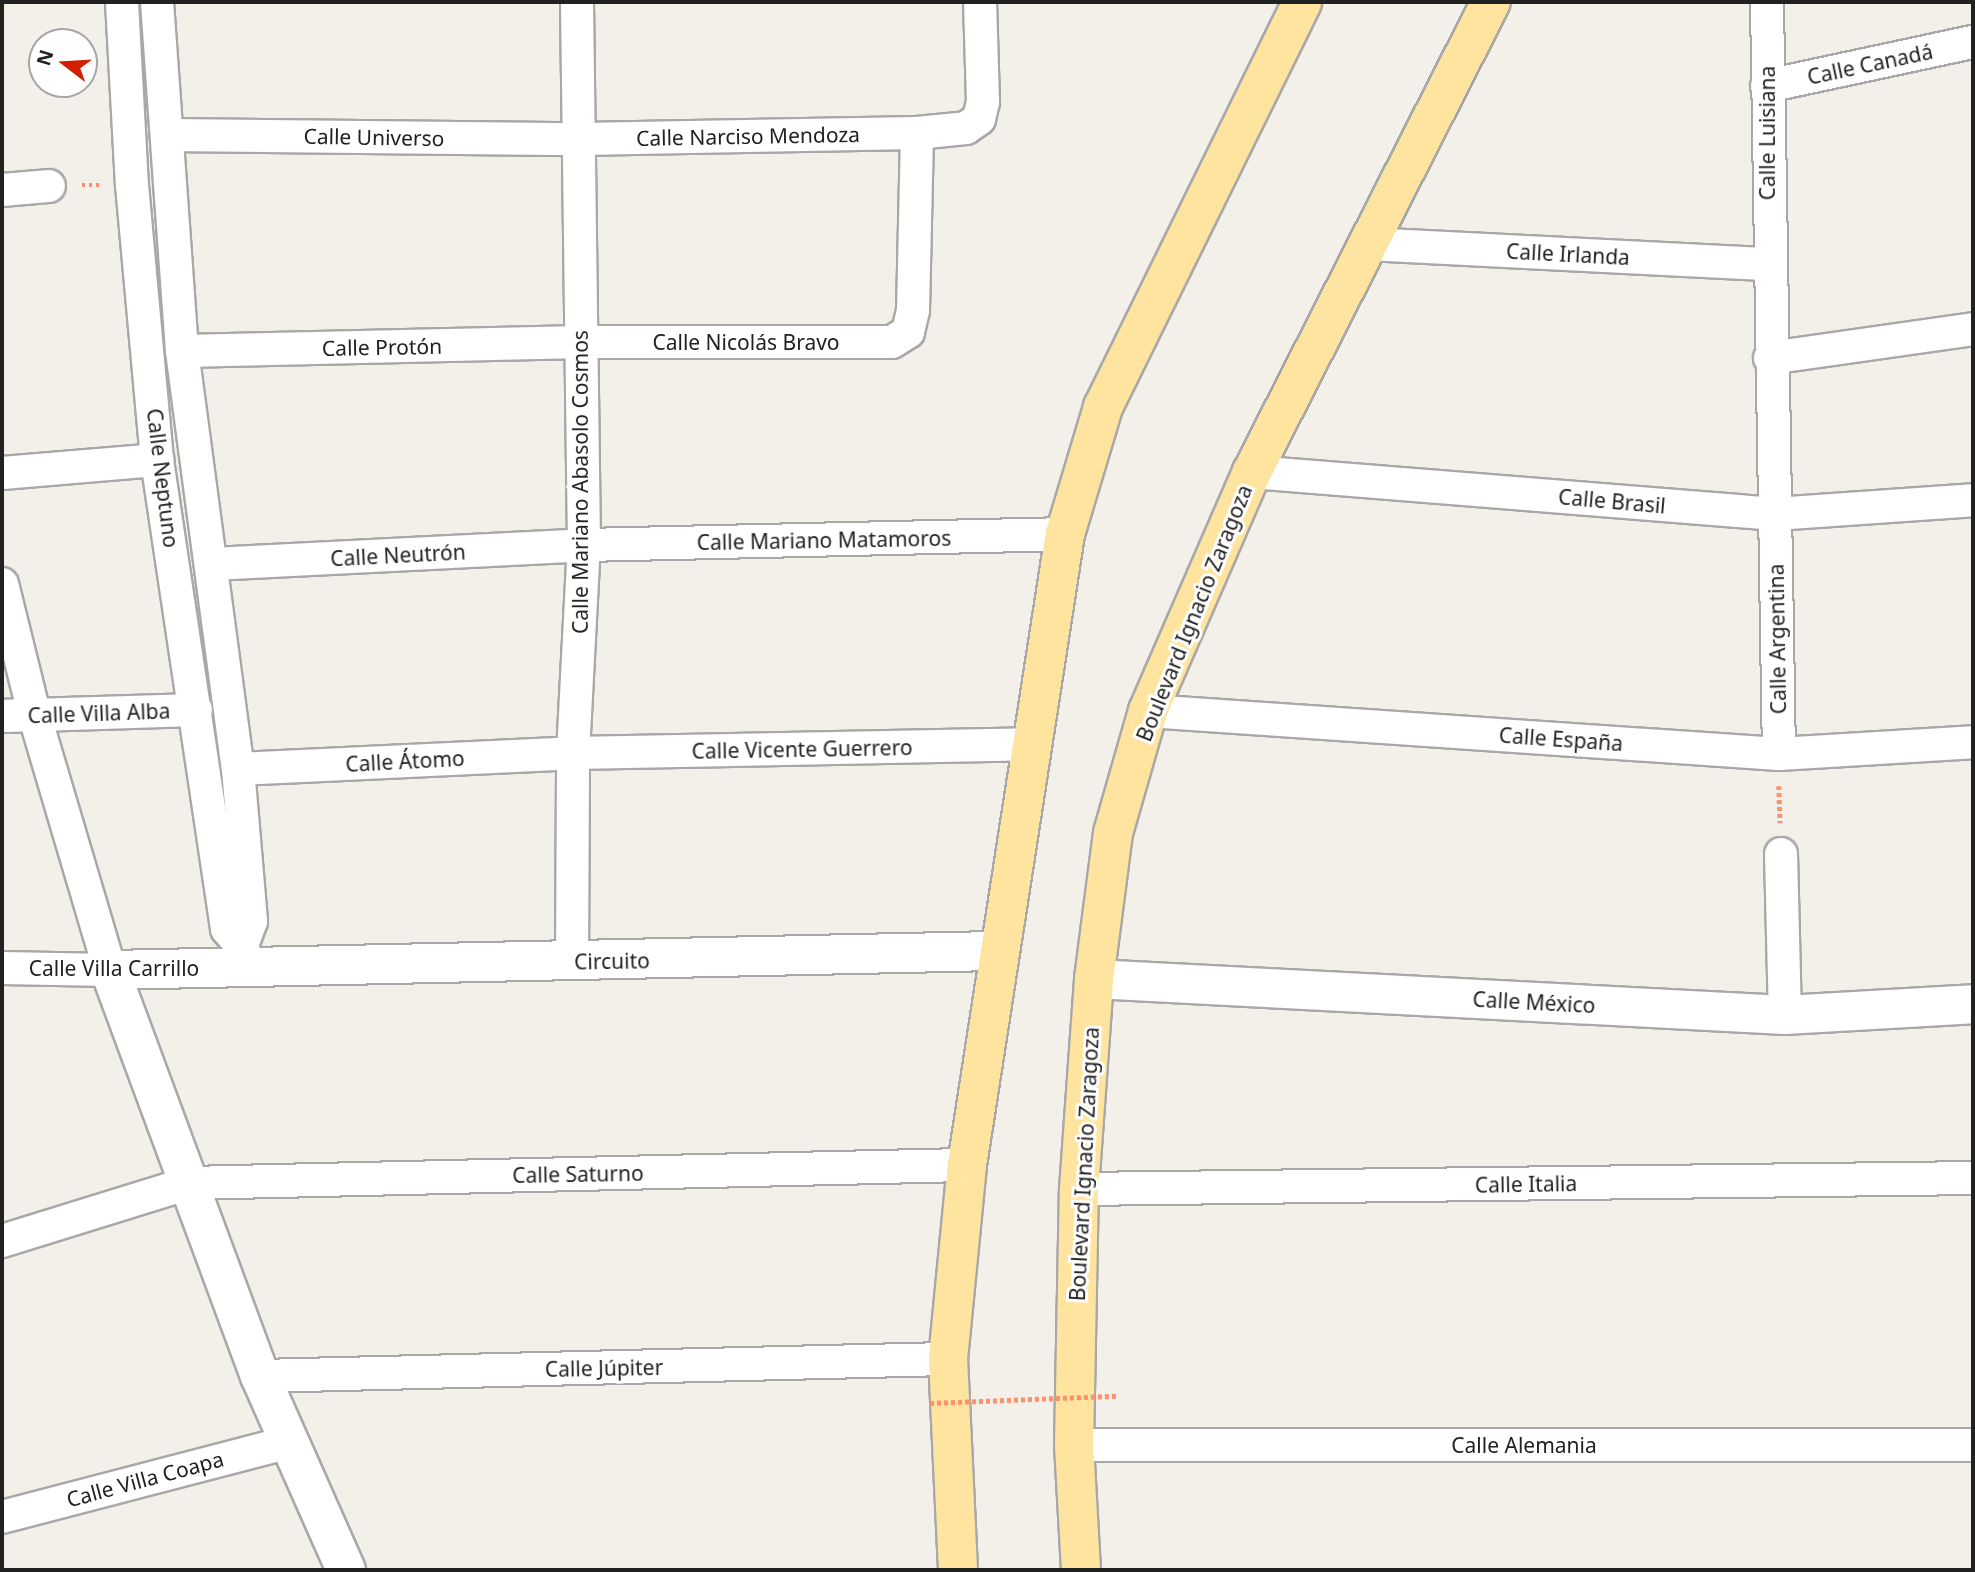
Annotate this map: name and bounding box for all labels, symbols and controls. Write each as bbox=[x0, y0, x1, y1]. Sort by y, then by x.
north arrow bbox=[28, 28, 98, 98]
street label: Calle Canadá bbox=[1805, 38, 1935, 90]
text: N bbox=[30, 46, 60, 69]
street label: Calle Luisiana bbox=[1754, 66, 1780, 200]
street label: Calle Narciso Mendoza bbox=[636, 121, 860, 151]
street label: Calle Universo bbox=[303, 123, 445, 151]
street label: Calle Irlanda bbox=[1505, 238, 1631, 270]
street label: Calle Nicolás Bravo bbox=[652, 329, 840, 355]
street label: Calle Mariano Abasolo Cosmos bbox=[567, 330, 593, 634]
street label: Calle Protón bbox=[322, 333, 442, 361]
street label: Calle Neptuno bbox=[142, 407, 184, 549]
street label: Boulevard Ignacio Zaragoza bbox=[1131, 481, 1257, 745]
street label: Calle Brasil bbox=[1557, 484, 1667, 518]
street label: Calle Mariano Matamoros bbox=[697, 525, 951, 555]
street label: Calle Neutrón bbox=[330, 539, 466, 571]
street label: Calle Argentina bbox=[1763, 564, 1791, 714]
street label: Calle Villa Alba bbox=[27, 698, 171, 728]
street label: Calle España bbox=[1498, 722, 1624, 756]
street label: Calle Vicente Guerrero bbox=[691, 734, 913, 764]
street label: Calle Átomo bbox=[345, 745, 465, 777]
street label: Circuito bbox=[574, 948, 650, 974]
street label: Calle Villa Carrillo bbox=[29, 955, 199, 981]
street label: Calle México bbox=[1472, 986, 1596, 1018]
street label: Boulevard Ignacio Zaragoza bbox=[1064, 1026, 1104, 1302]
street label: Calle Saturno bbox=[512, 1160, 644, 1188]
street label: Calle Italia bbox=[1475, 1171, 1577, 1197]
street label: Calle Júpiter bbox=[545, 1354, 663, 1382]
street label: Calle Alemania bbox=[1451, 1432, 1597, 1458]
street label: Calle Villa Coapa bbox=[64, 1446, 226, 1512]

